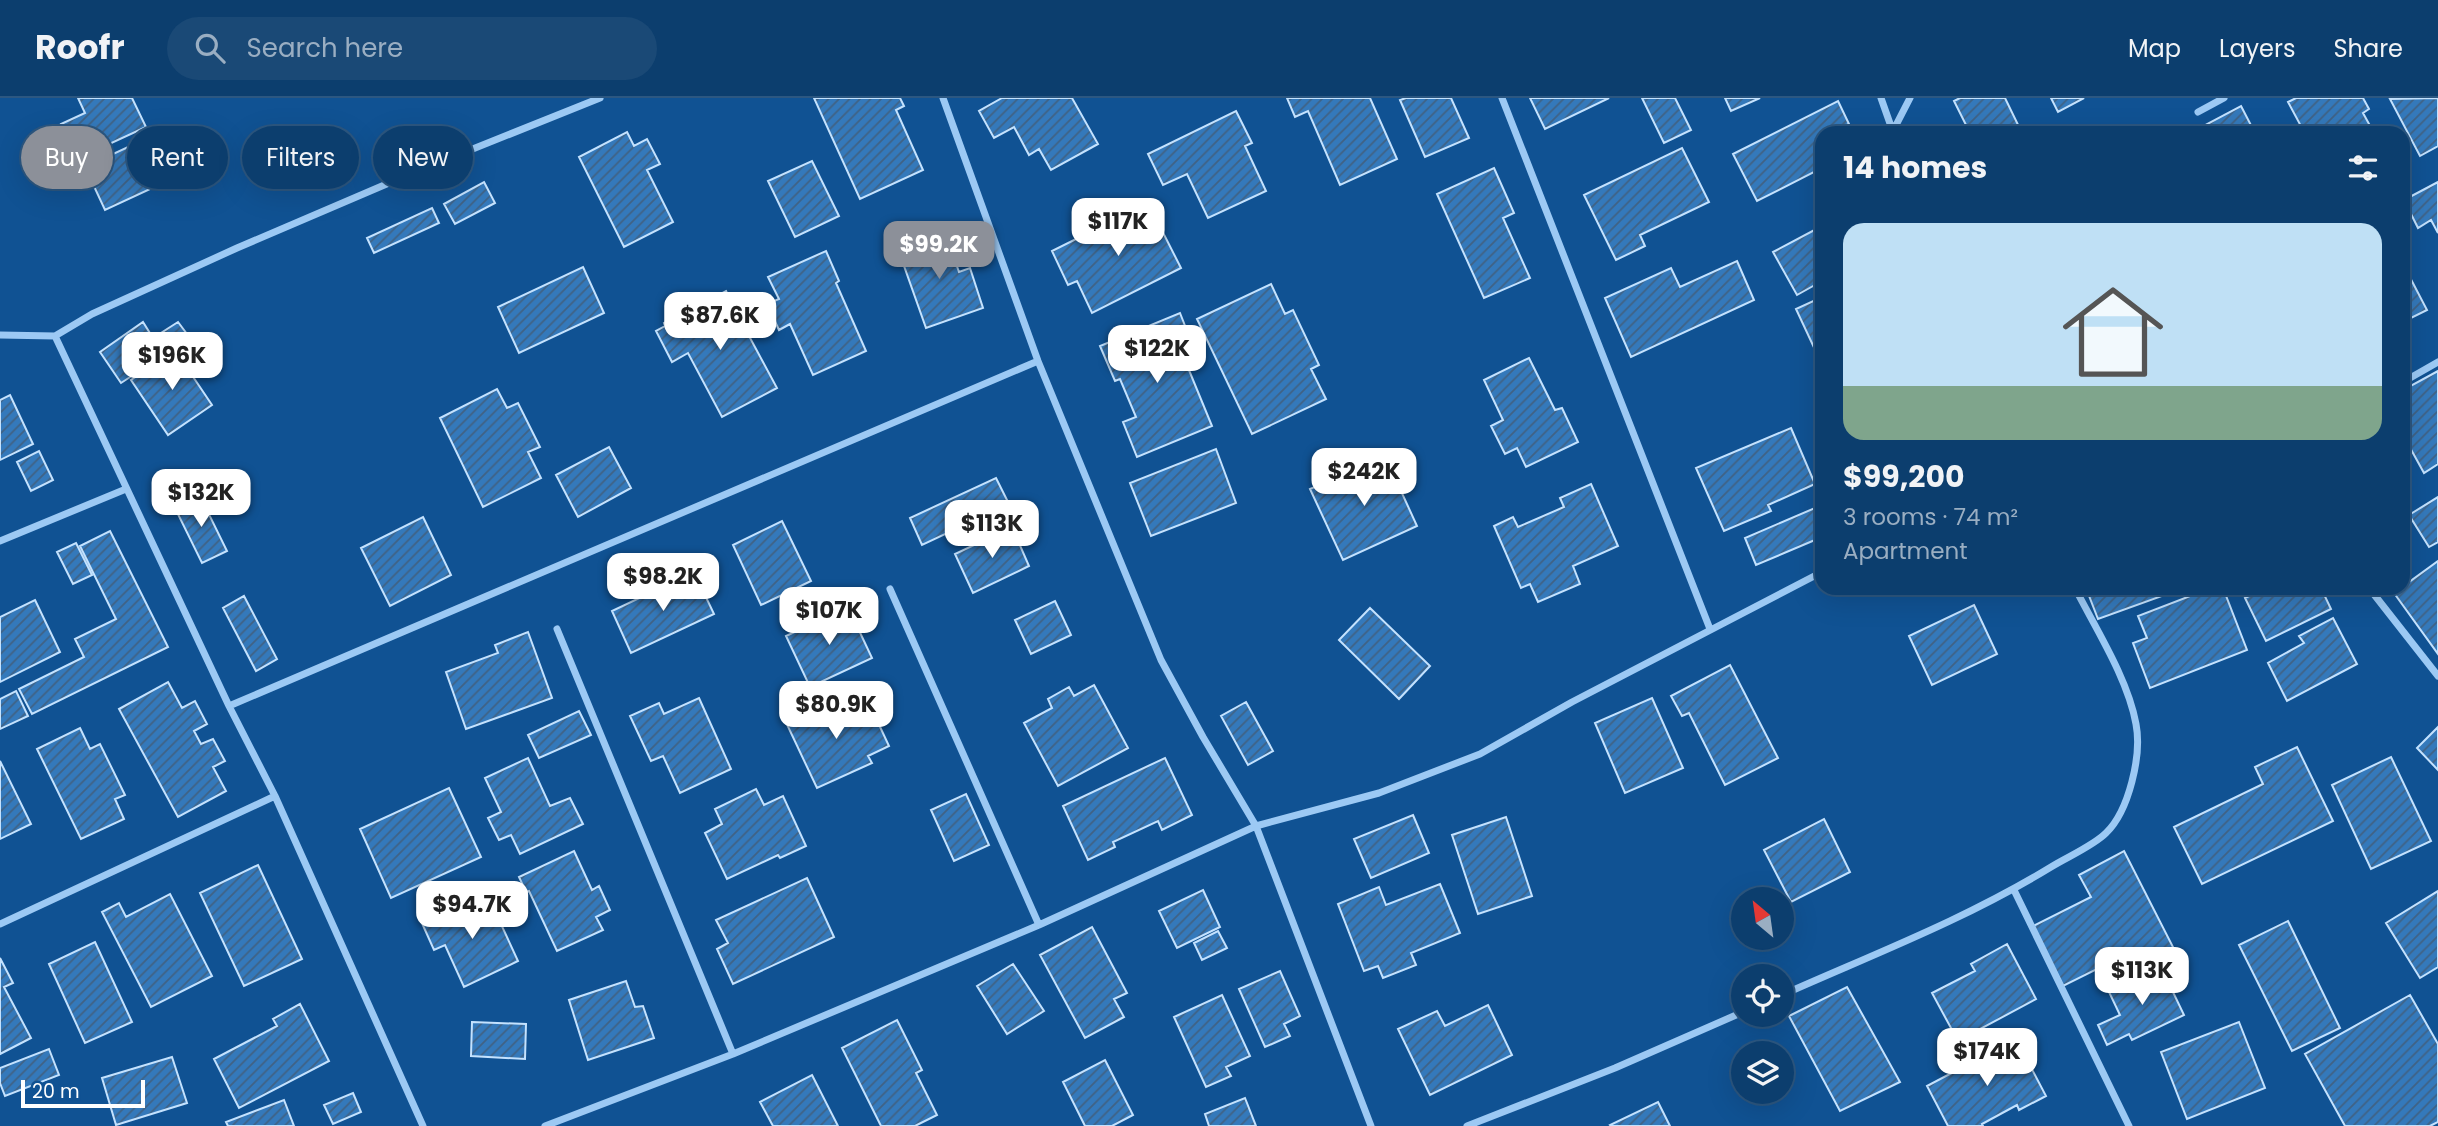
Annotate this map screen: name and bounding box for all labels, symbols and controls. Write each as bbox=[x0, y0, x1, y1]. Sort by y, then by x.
search box bbox=[167, 17, 657, 80]
text: Roofr bbox=[35, 24, 125, 71]
icon: search bbox=[191, 29, 229, 67]
text: Search here bbox=[247, 30, 403, 66]
text: Map bbox=[2128, 32, 2181, 65]
text: Layers bbox=[2219, 32, 2295, 65]
text: Share bbox=[2333, 32, 2403, 65]
chip: Buy bbox=[21, 126, 113, 189]
chip: Rent bbox=[127, 126, 228, 189]
chip: Filters bbox=[242, 126, 359, 189]
chip: New bbox=[373, 126, 473, 189]
text: 14 homes bbox=[1843, 146, 1987, 189]
icon: filters bbox=[2344, 149, 2382, 187]
pin: $117K bbox=[1069, 198, 1167, 258]
text: $117K bbox=[1088, 205, 1148, 237]
pin: $99.2K bbox=[882, 222, 996, 281]
text: $99.2K bbox=[899, 228, 979, 260]
icon: home bbox=[2050, 269, 2176, 395]
pin: $87.6K bbox=[663, 292, 777, 352]
text: $87.6K bbox=[680, 299, 760, 331]
pin: $122K bbox=[1108, 326, 1206, 385]
pin: $196K bbox=[123, 332, 221, 392]
text: $122K bbox=[1124, 332, 1190, 364]
text: $196K bbox=[138, 339, 206, 371]
pin: $242K bbox=[1315, 448, 1413, 508]
text: $242K bbox=[1327, 455, 1401, 487]
text: $99,200 bbox=[1843, 455, 1965, 498]
pin: $132K bbox=[152, 470, 250, 529]
text: $132K bbox=[168, 476, 234, 508]
pin: $113K bbox=[943, 500, 1041, 560]
text: 3 rooms · 74 m² bbox=[1843, 501, 2018, 533]
text: $113K bbox=[961, 507, 1023, 539]
text: Apartment bbox=[1843, 535, 1968, 567]
pin: $98.2K bbox=[606, 554, 720, 613]
text: $98.2K bbox=[623, 560, 703, 592]
pin: $107K bbox=[780, 588, 878, 647]
text: $107K bbox=[795, 594, 863, 626]
pin: $80.9K bbox=[779, 682, 893, 741]
text: $80.9K bbox=[795, 688, 877, 720]
pin: $94.7K bbox=[415, 882, 529, 941]
north arrow bbox=[1731, 887, 1794, 950]
map controls bbox=[1731, 887, 1794, 1104]
text: $94.7K bbox=[432, 888, 512, 920]
pin: $113K bbox=[2093, 948, 2191, 1007]
text: $113K bbox=[2111, 954, 2173, 986]
button: locate bbox=[1731, 964, 1794, 1027]
pin: $174K bbox=[1938, 1028, 2036, 1088]
text: $174K bbox=[1953, 1035, 2021, 1067]
button: layers bbox=[1731, 1041, 1794, 1104]
scale bar bbox=[21, 1077, 145, 1109]
text: 20 m bbox=[32, 1078, 80, 1105]

